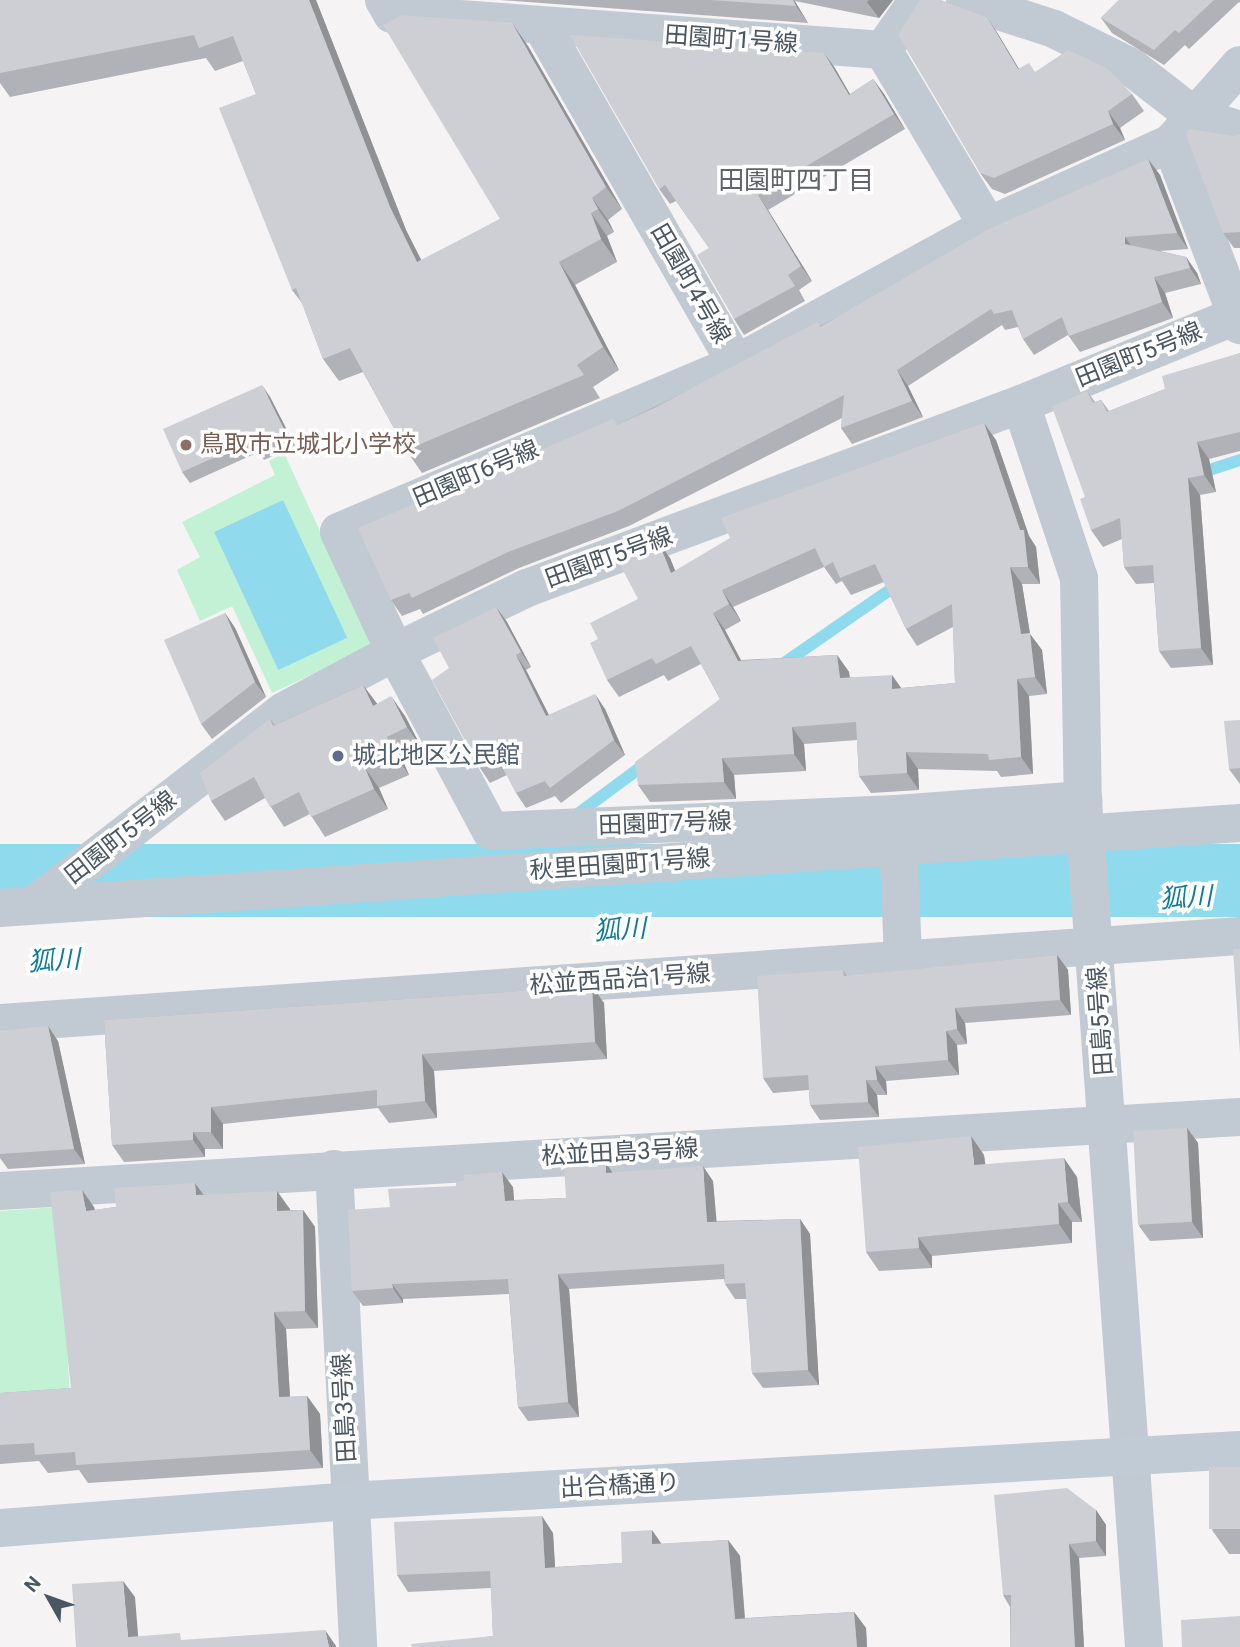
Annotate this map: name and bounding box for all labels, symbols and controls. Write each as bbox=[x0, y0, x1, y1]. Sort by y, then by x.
street label: 田園町1号線 bbox=[663, 21, 799, 59]
district label: 田園町四丁目 bbox=[718, 165, 874, 197]
street label: 田園町4号線 bbox=[644, 219, 736, 349]
street label: 田園町5号線 bbox=[1072, 317, 1206, 393]
place label: 鳥取市立城北小学校 bbox=[200, 431, 416, 459]
street label: 田園町6号線 bbox=[409, 435, 543, 513]
marker: 鳥取市立城北小学校 bbox=[178, 437, 194, 453]
street label: 田園町5号線 bbox=[541, 522, 677, 594]
place label: 城北地区公民館 bbox=[352, 742, 520, 770]
marker: 城北地区公民館 bbox=[330, 748, 346, 764]
street label: 田園町5号線 bbox=[60, 786, 182, 890]
street label: 田園町7号線 bbox=[598, 807, 732, 841]
street label: 秋里田園町1号線 bbox=[528, 844, 712, 886]
water label: 狐川 bbox=[1159, 881, 1213, 915]
water label: 狐川 bbox=[593, 913, 647, 947]
water label: 狐川 bbox=[27, 944, 81, 978]
street label: 松並西品治1号線 bbox=[528, 959, 712, 1001]
street label: 田島5号線 bbox=[1083, 965, 1119, 1077]
street label: 松並田島3号線 bbox=[541, 1134, 699, 1172]
street label: 田島3号線 bbox=[328, 1353, 362, 1463]
street label: 出合橋通り bbox=[559, 1468, 681, 1504]
north arrow bbox=[14, 1563, 84, 1633]
text: N bbox=[19, 1572, 46, 1597]

